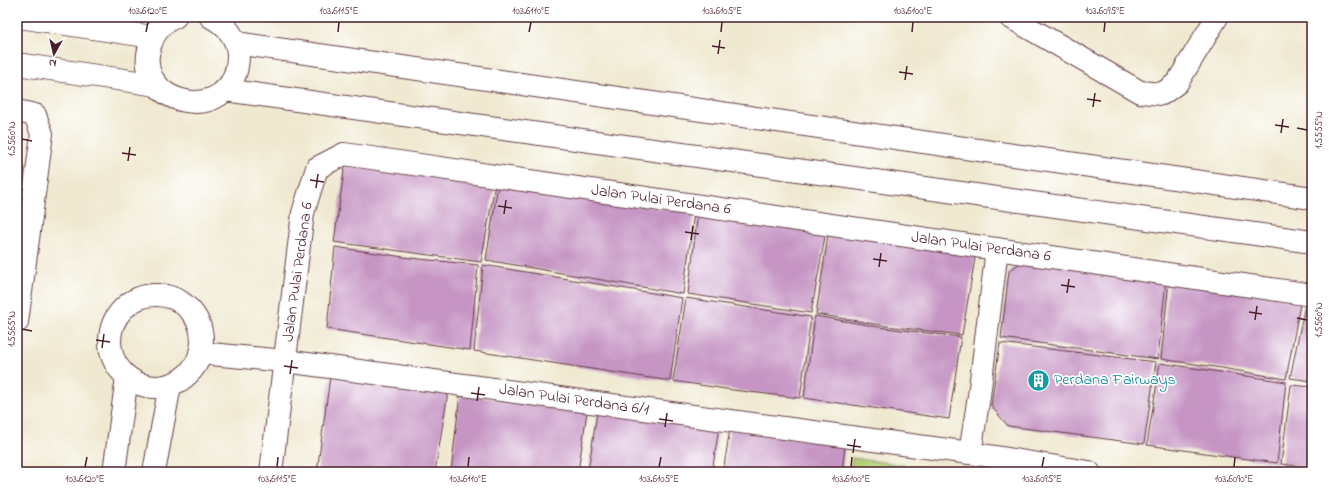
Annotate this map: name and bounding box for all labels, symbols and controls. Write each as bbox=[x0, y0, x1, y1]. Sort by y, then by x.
text: 103.6120°E bbox=[128, 4, 168, 19]
text: 103.6115°E bbox=[320, 4, 358, 19]
text: 103.6110°E bbox=[512, 4, 550, 19]
text: 103.6105°E bbox=[702, 4, 742, 19]
text: 103.6100°E bbox=[894, 4, 932, 19]
text: 103.6095°E bbox=[1085, 4, 1125, 19]
north arrow bbox=[34, 34, 74, 74]
text: N bbox=[48, 54, 58, 71]
text: 1.5555°N bbox=[1312, 111, 1327, 149]
text: 1.5560°N bbox=[5, 121, 20, 156]
street label: Jalan Pulai Perdana 6 bbox=[590, 178, 732, 222]
street label: Jalan Pulai Perdana 6 bbox=[276, 201, 320, 343]
street label: Jalan Pulai Perdana 6 bbox=[910, 225, 1052, 269]
text: 1.5560°N bbox=[1312, 302, 1327, 337]
text: 1.5565°N bbox=[5, 311, 20, 347]
building icon: Perdana Fairways bbox=[1026, 367, 1052, 393]
place label: Perdana Fairways bbox=[1054, 368, 1176, 392]
street label: Jalan Pulai Perdana 6/1 bbox=[498, 378, 650, 422]
text: 103.6120°E bbox=[65, 472, 105, 487]
text: 103.6115°E bbox=[258, 472, 296, 487]
text: 103.6110°E bbox=[449, 472, 487, 487]
text: 103.6105°E bbox=[639, 472, 679, 487]
text: 103.6100°E bbox=[832, 472, 870, 487]
text: 103.6095°E bbox=[1022, 472, 1062, 487]
text: 103.6090°E bbox=[1215, 472, 1253, 487]

